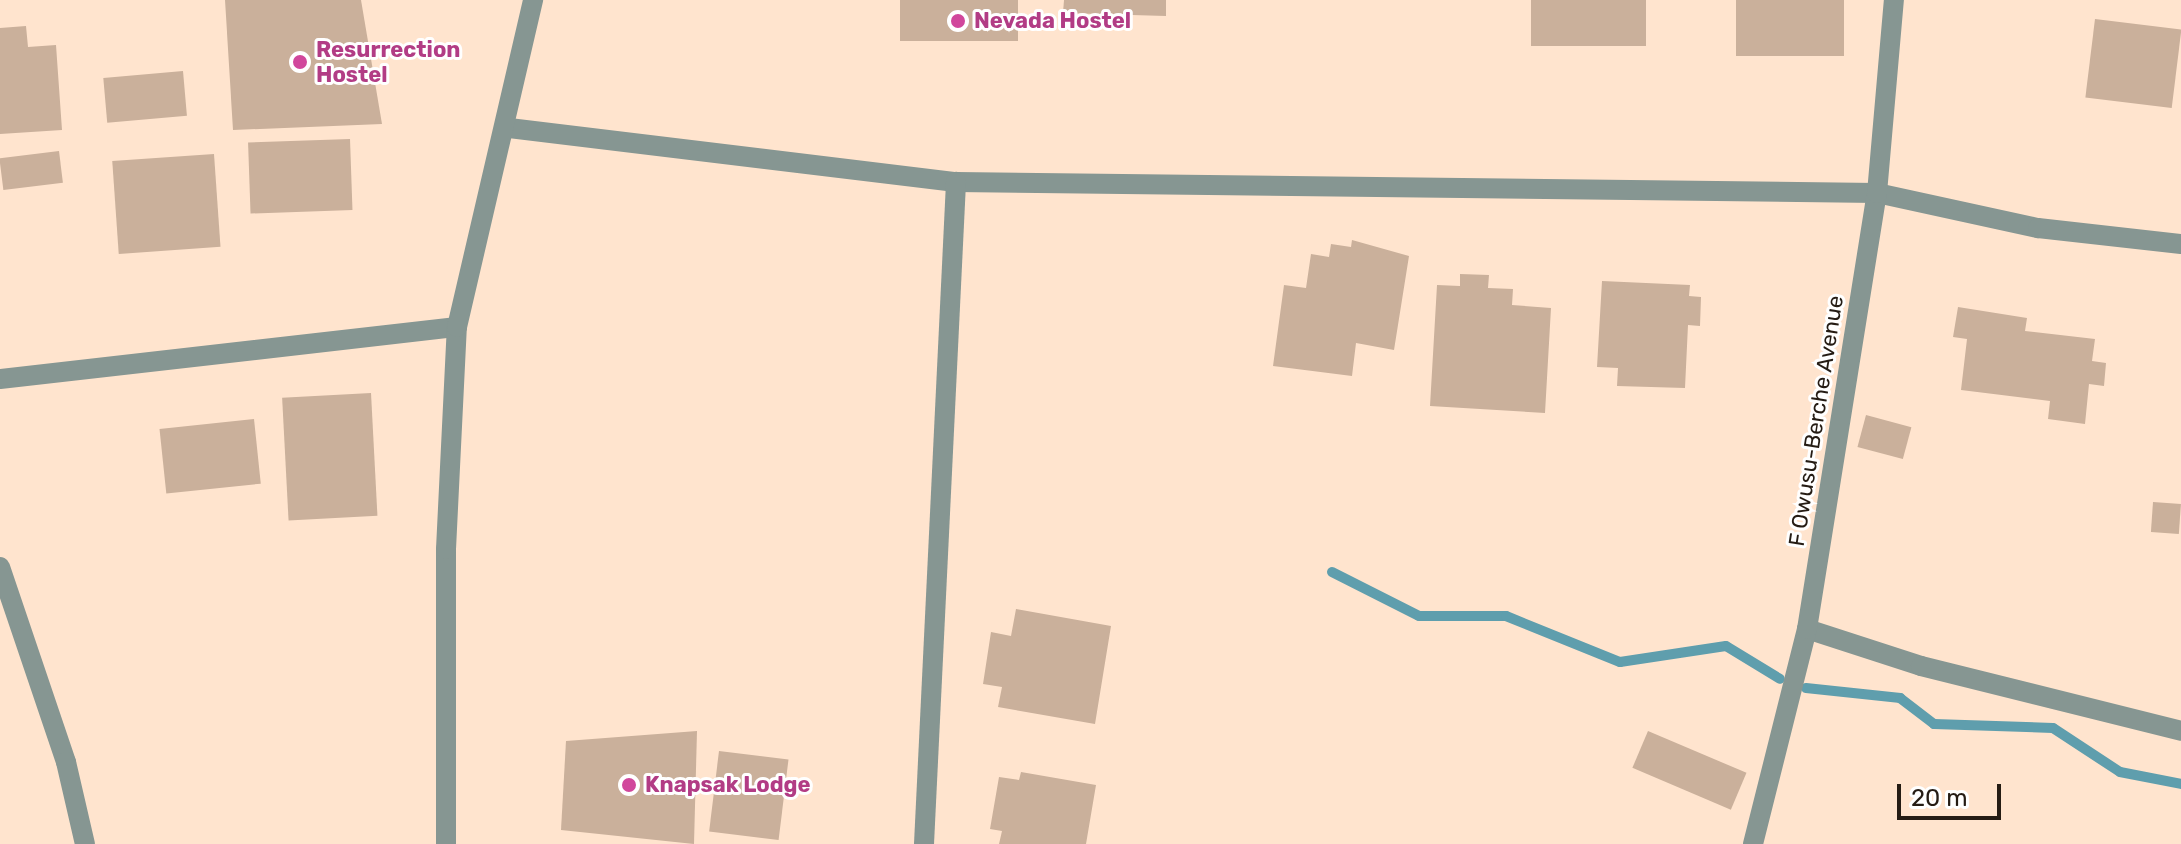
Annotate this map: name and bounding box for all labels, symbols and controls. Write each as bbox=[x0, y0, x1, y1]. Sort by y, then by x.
place label: Nevada Hostel bbox=[974, 8, 1131, 34]
marker: Nevada Hostel bbox=[949, 12, 967, 30]
place label: Resurrection Hostel bbox=[316, 36, 460, 88]
marker: Resurrection Hostel bbox=[291, 53, 309, 71]
street label: F Owusu-Berche Avenue bbox=[1783, 293, 1849, 549]
scale bar bbox=[1901, 768, 2005, 818]
place label: Knapsak Lodge bbox=[645, 772, 811, 798]
marker: Knapsak Lodge bbox=[620, 776, 638, 794]
text: 20 m bbox=[1911, 784, 1968, 812]

